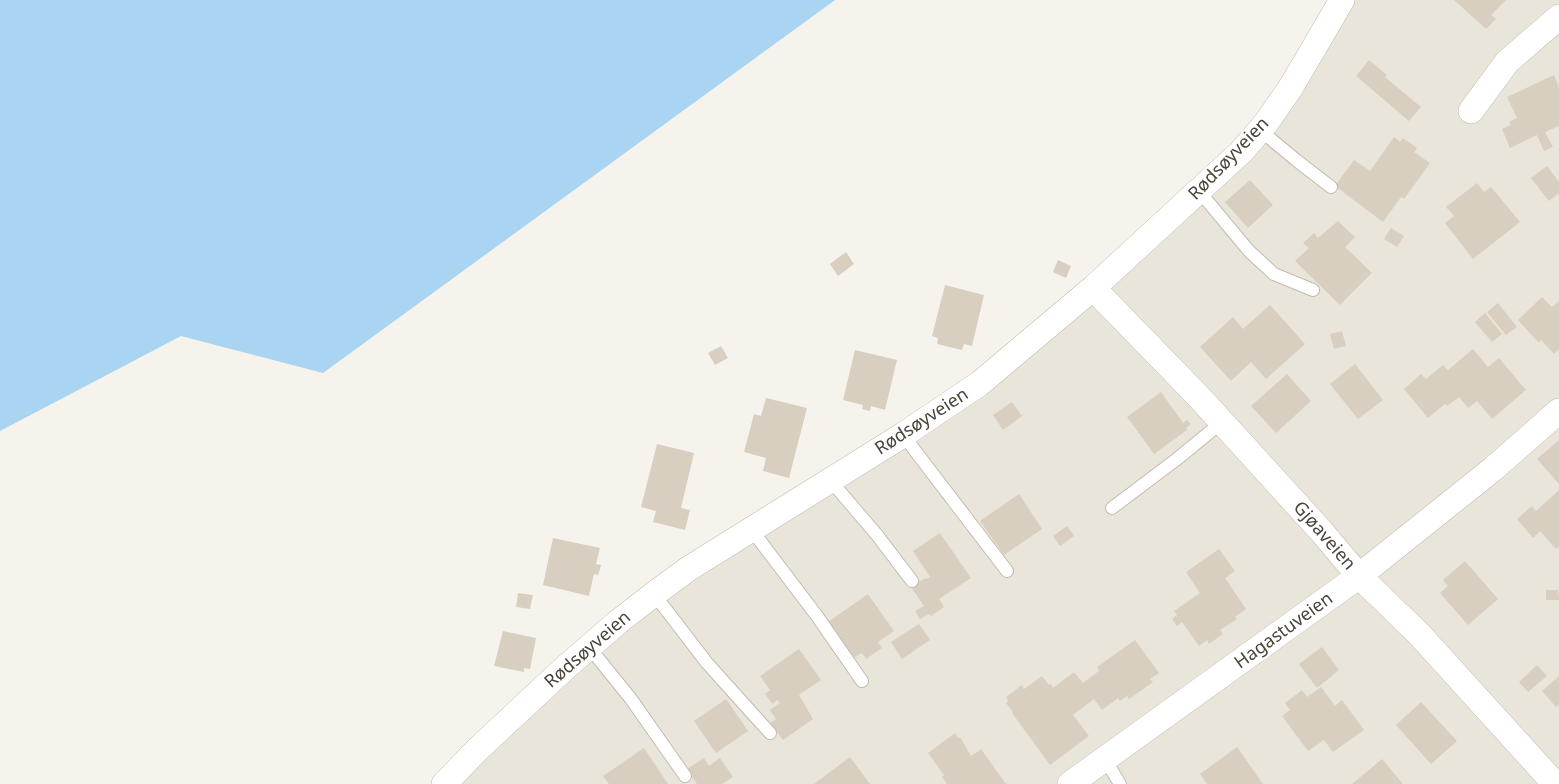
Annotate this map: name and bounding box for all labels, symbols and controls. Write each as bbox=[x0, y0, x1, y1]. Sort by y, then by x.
street label: Rødsøyveien bbox=[1184, 113, 1274, 205]
street label: Rødsøyveien bbox=[871, 384, 973, 460]
street label: Gjøaveien bbox=[1288, 497, 1360, 575]
street label: Hagastuveien bbox=[1231, 588, 1337, 674]
street label: Rødsøyveien bbox=[541, 607, 635, 693]

